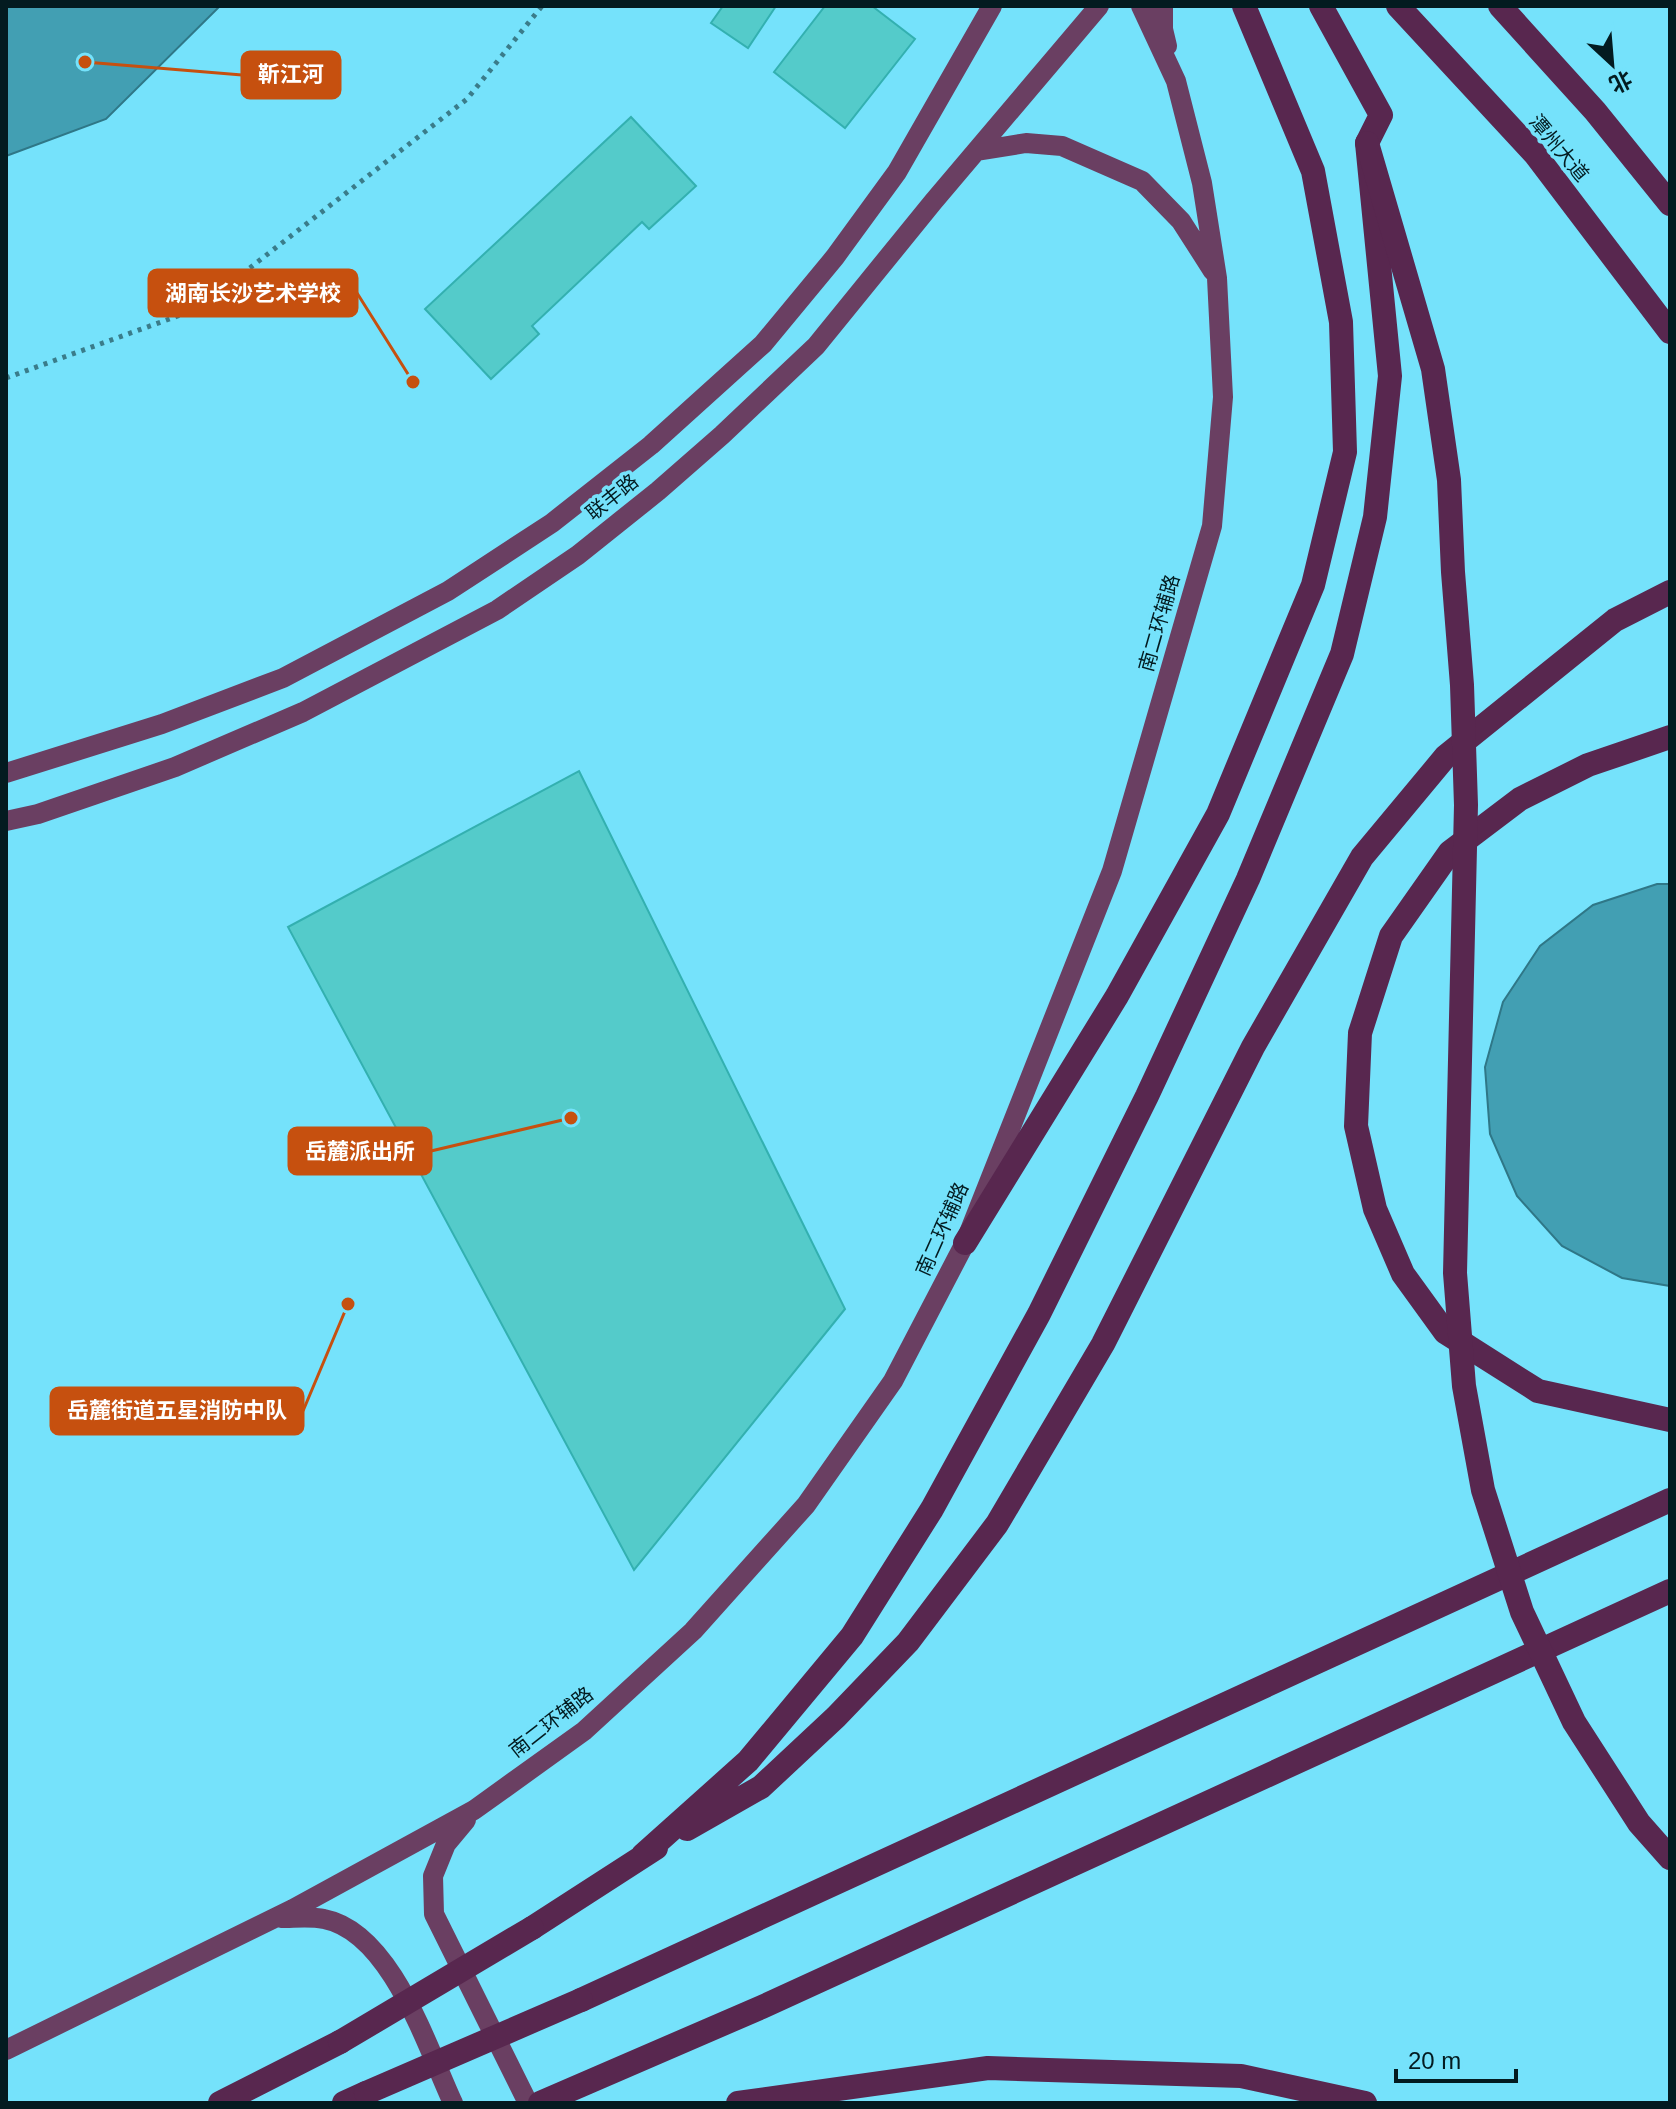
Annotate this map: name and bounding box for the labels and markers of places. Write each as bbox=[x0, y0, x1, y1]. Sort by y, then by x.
callout: 靳江河 bbox=[242, 52, 340, 98]
callout: 湖南长沙艺术学校 bbox=[149, 270, 357, 316]
callout: 岳麓派出所 bbox=[289, 1128, 431, 1174]
callout: 岳麓街道五星消防中队 bbox=[51, 1388, 303, 1434]

